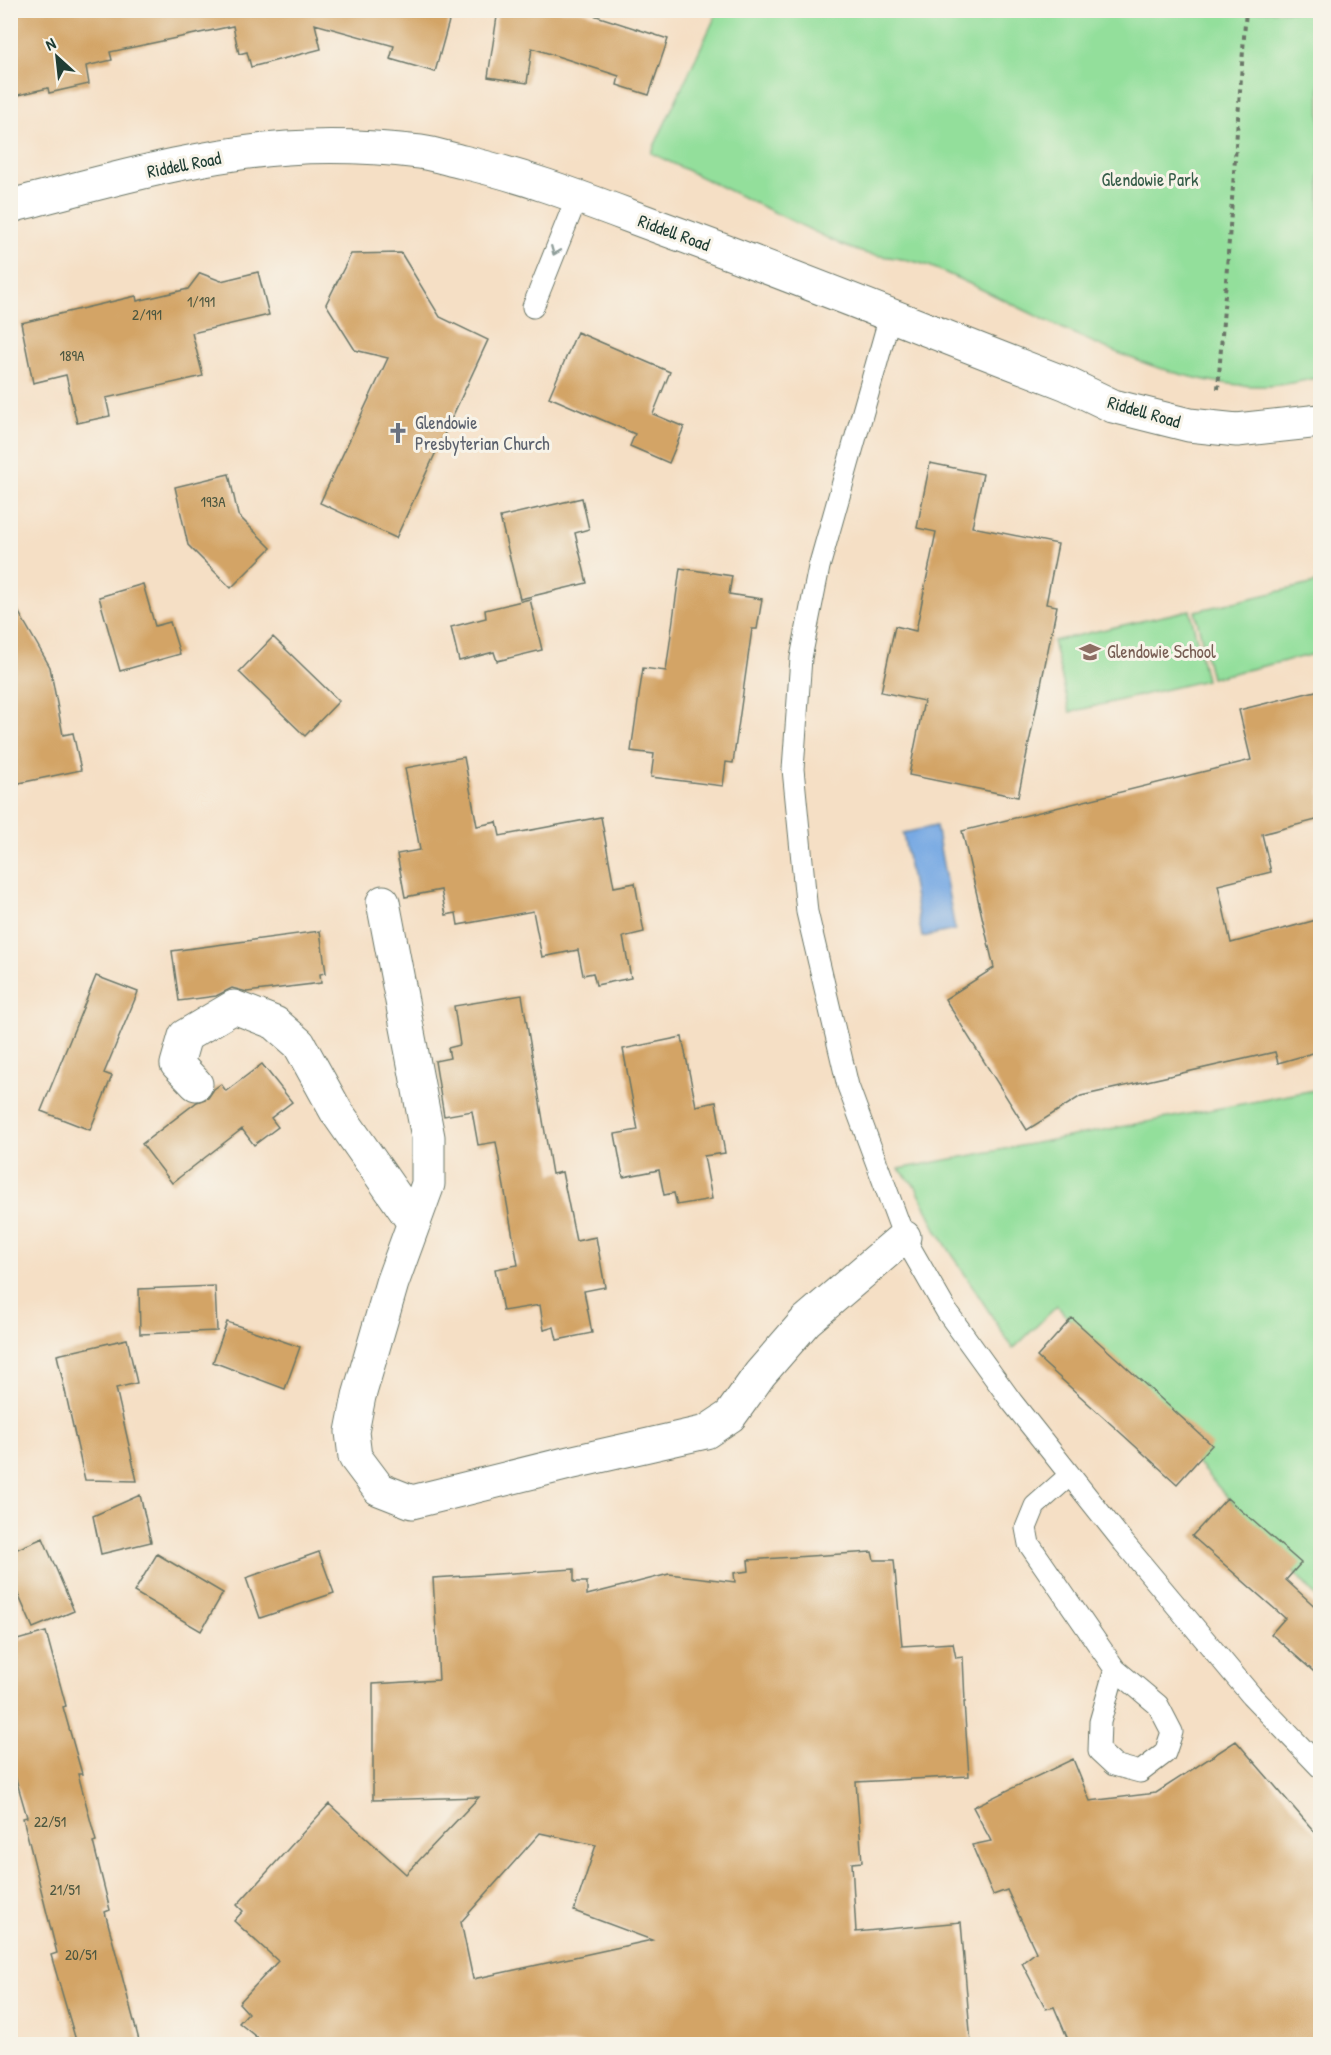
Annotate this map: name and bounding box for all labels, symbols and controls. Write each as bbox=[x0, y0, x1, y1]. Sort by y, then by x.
north arrow bbox=[27, 27, 87, 87]
text: N bbox=[41, 32, 59, 55]
street label: Riddell Road bbox=[145, 145, 223, 184]
park label: Glendowie Park bbox=[1102, 167, 1199, 192]
street label: Riddell Road bbox=[635, 208, 714, 257]
one-way arrow bbox=[550, 245, 562, 256]
house number: 1/191 bbox=[187, 291, 215, 312]
house number: 2/191 bbox=[132, 304, 162, 325]
house number: 189A bbox=[60, 345, 85, 366]
street label: Riddell Road bbox=[1105, 389, 1184, 434]
place label: Glendowie Presbyterian Church bbox=[415, 410, 550, 456]
church icon: Glendowie Presbyterian Church bbox=[386, 421, 410, 445]
house number: 193A bbox=[201, 491, 226, 512]
place label: Glendowie School bbox=[1107, 639, 1216, 664]
school or university icon: Glendowie School bbox=[1078, 640, 1102, 664]
house number: 22/51 bbox=[34, 1811, 66, 1832]
house number: 21/51 bbox=[50, 1879, 80, 1900]
house number: 20/51 bbox=[65, 1944, 97, 1965]

